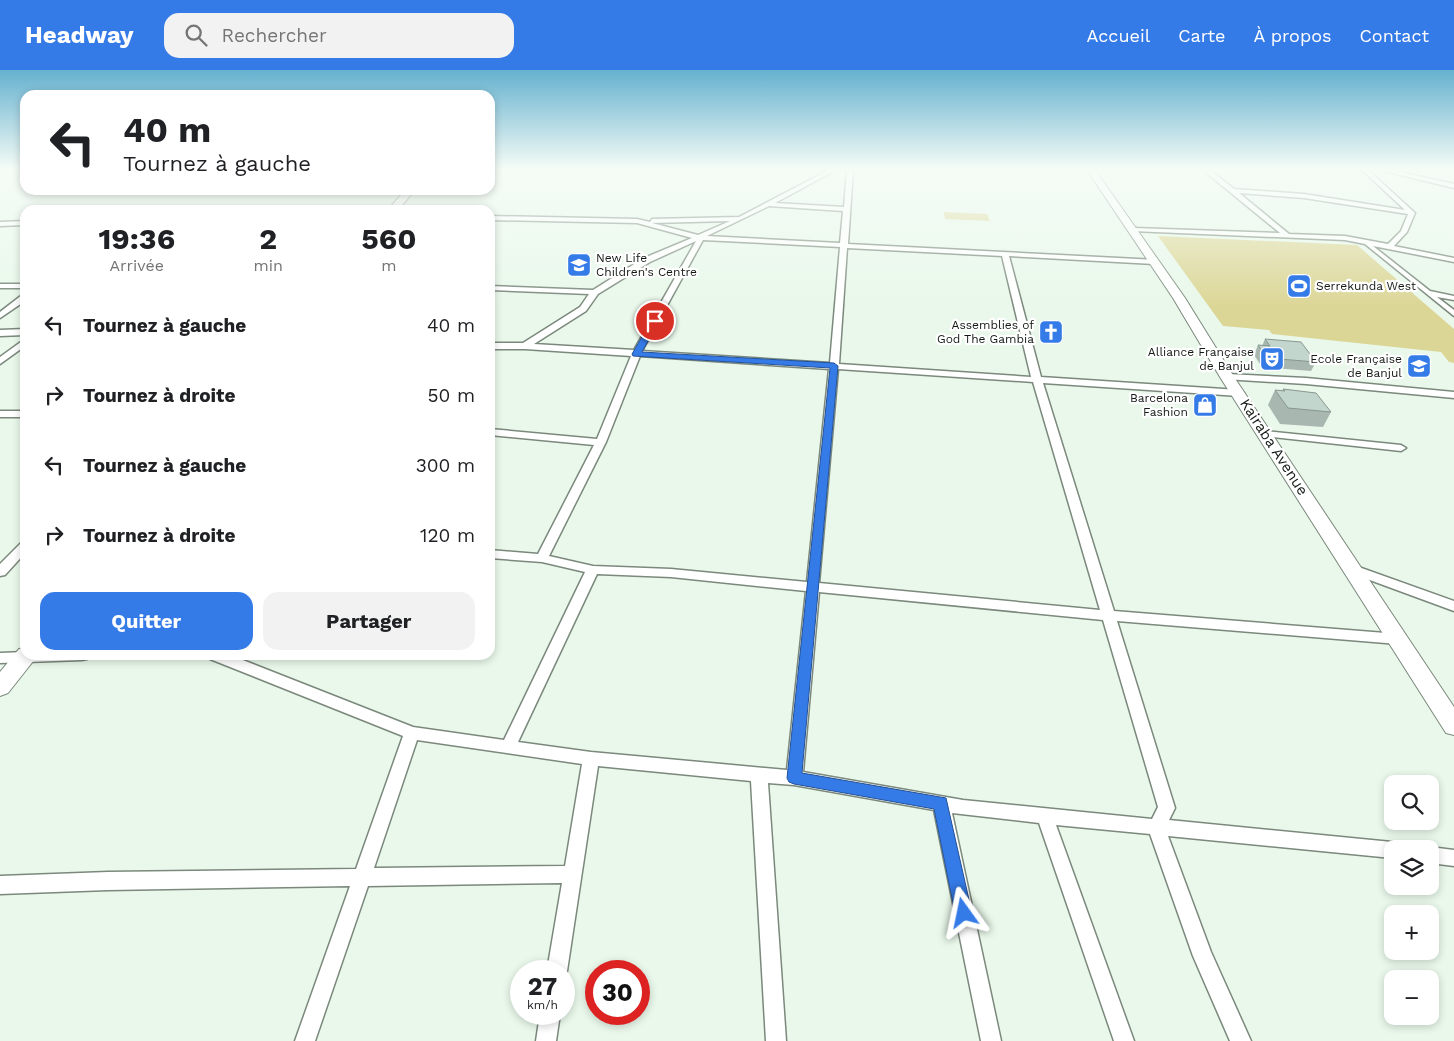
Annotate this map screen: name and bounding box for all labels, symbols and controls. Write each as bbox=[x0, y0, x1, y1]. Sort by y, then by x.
search box bbox=[164, 13, 514, 58]
text: Headway bbox=[25, 21, 134, 49]
icon: search bbox=[182, 21, 210, 49]
text: Rechercher bbox=[222, 24, 327, 47]
text: Accueil bbox=[1087, 25, 1150, 46]
text: Carte bbox=[1178, 25, 1225, 46]
text: À propos bbox=[1253, 25, 1331, 46]
text: Contact bbox=[1359, 25, 1429, 46]
text: 40 m bbox=[123, 109, 211, 151]
icon: left bbox=[40, 110, 105, 175]
text: Tournez à gauche bbox=[123, 151, 311, 176]
text: 19:36 bbox=[98, 221, 175, 256]
text: 2 bbox=[259, 221, 277, 256]
text: 560 bbox=[361, 221, 417, 256]
place label: New Life Children's Centre bbox=[596, 251, 697, 279]
school or university icon: New Life Children's Centre bbox=[566, 252, 592, 278]
text: Arrivée bbox=[109, 256, 164, 275]
text: min bbox=[254, 256, 283, 275]
text: m bbox=[381, 256, 397, 275]
sports icon: Serrekunda West bbox=[1286, 273, 1312, 299]
place label: Serrekunda West bbox=[1316, 279, 1416, 293]
pin bbox=[634, 300, 676, 342]
icon: arrive bbox=[641, 307, 669, 335]
icon: left bbox=[40, 311, 68, 339]
text: Tournez à gauche bbox=[83, 314, 246, 337]
text: 40 m bbox=[427, 314, 475, 337]
place label: Assemblies of God The Gambia bbox=[937, 318, 1034, 346]
church icon: Assemblies of God The Gambia bbox=[1038, 319, 1064, 345]
place label: Alliance Française de Banjul bbox=[1148, 345, 1254, 373]
theatre icon: Alliance Française de Banjul bbox=[1259, 346, 1285, 372]
place label: Ecole Française de Banjul bbox=[1310, 352, 1402, 380]
school or university icon: Ecole Française de Banjul bbox=[1406, 353, 1432, 379]
icon: right bbox=[40, 381, 68, 409]
text: Tournez à droite bbox=[83, 384, 235, 407]
text: 50 m bbox=[428, 384, 475, 407]
place label: Barcelona Fashion bbox=[1130, 391, 1188, 419]
shop icon: Barcelona Fashion bbox=[1192, 392, 1218, 418]
street label: Kairaba Avenue bbox=[1236, 395, 1312, 499]
icon: left bbox=[40, 451, 68, 479]
text: Tournez à gauche bbox=[83, 454, 246, 477]
text: 300 m bbox=[416, 454, 475, 477]
icon: right bbox=[40, 521, 68, 549]
text: Tournez à droite bbox=[83, 524, 235, 547]
text: 120 m bbox=[420, 524, 475, 547]
button: Quitter bbox=[40, 592, 253, 650]
button: Partager bbox=[263, 592, 475, 650]
map controls bbox=[1384, 775, 1439, 1025]
button: search bbox=[1384, 775, 1439, 830]
button: layers bbox=[1384, 840, 1439, 895]
position arrow bbox=[937, 886, 989, 938]
button: + bbox=[1384, 905, 1439, 960]
speed limit sign: 30 bbox=[585, 960, 650, 1025]
button: − bbox=[1384, 970, 1439, 1025]
text: 27 bbox=[528, 972, 557, 1001]
text: km/h bbox=[527, 998, 558, 1012]

